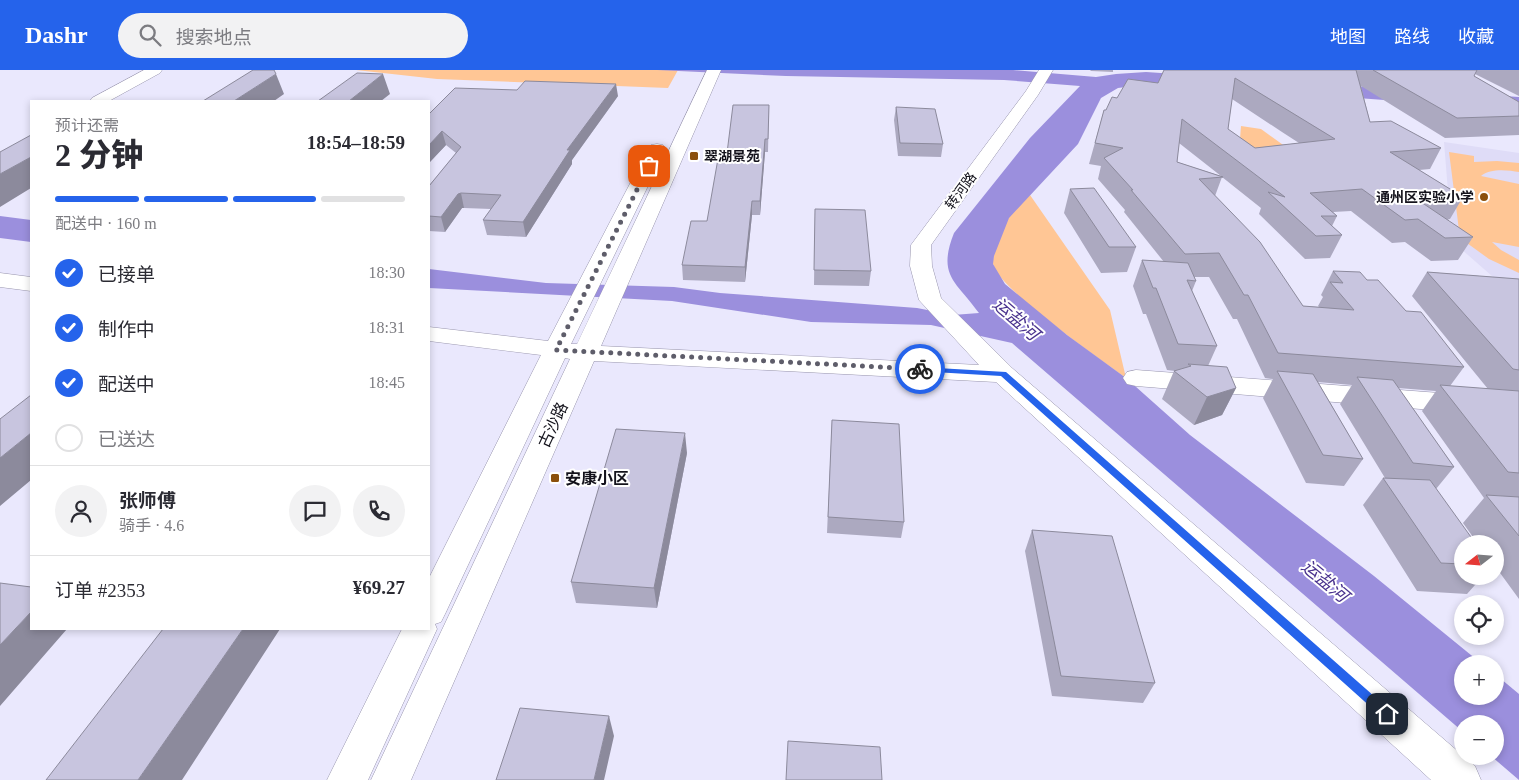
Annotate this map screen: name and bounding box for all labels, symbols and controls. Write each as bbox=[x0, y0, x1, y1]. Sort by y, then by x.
search box bbox=[118, 13, 468, 58]
icon: search bbox=[136, 21, 164, 49]
text: Dashr bbox=[25, 22, 88, 48]
text: 搜索地点 bbox=[176, 27, 252, 48]
text: 地图 bbox=[1330, 27, 1366, 47]
text: 路线 bbox=[1394, 27, 1430, 47]
text: 收藏 bbox=[1458, 27, 1494, 47]
text: 预计还需 bbox=[55, 117, 119, 134]
text: 18:54–18:59 bbox=[307, 132, 405, 153]
text: 2 分钟 bbox=[55, 137, 143, 173]
pin bbox=[628, 145, 670, 187]
place label: 翠湖景苑 bbox=[704, 149, 760, 164]
marker: 翠湖景苑 bbox=[688, 150, 700, 162]
icon: bag bbox=[635, 152, 663, 180]
street label: 转河路 bbox=[943, 170, 979, 212]
place label: 通州区实验小学 bbox=[1376, 189, 1474, 205]
marker: 通州区实验小学 bbox=[1478, 191, 1490, 203]
text: 配送中 · 160 m bbox=[55, 215, 157, 232]
icon: check bbox=[55, 259, 83, 287]
text: 已接单 bbox=[98, 264, 155, 285]
text: 18:30 bbox=[369, 264, 405, 281]
water label: 运盐河 bbox=[989, 294, 1045, 346]
icon: check bbox=[55, 314, 83, 342]
text: 制作中 bbox=[98, 319, 155, 340]
text: 18:31 bbox=[369, 319, 405, 336]
courier bbox=[895, 344, 945, 394]
icon: bike bbox=[906, 355, 934, 383]
icon: check bbox=[55, 369, 83, 397]
text: 配送中 bbox=[98, 374, 155, 395]
text: 18:45 bbox=[369, 374, 405, 391]
street label: 古沙路 bbox=[535, 400, 571, 450]
text: 已送达 bbox=[98, 429, 155, 450]
place label: 安康小区 bbox=[565, 470, 629, 487]
marker: 安康小区 bbox=[549, 472, 561, 484]
button: person bbox=[55, 485, 107, 537]
button: chat bbox=[289, 485, 341, 537]
button: phone bbox=[353, 485, 405, 537]
text: 张师傅 bbox=[119, 490, 176, 511]
text: 骑手 · 4.6 bbox=[119, 517, 184, 534]
north arrow bbox=[1454, 535, 1504, 585]
map controls bbox=[1454, 535, 1504, 765]
water label: 运盐河 bbox=[1298, 556, 1354, 608]
text: ¥69.27 bbox=[353, 577, 405, 598]
text: 订单 #2353 bbox=[55, 580, 145, 601]
button: locate bbox=[1454, 595, 1504, 645]
button: + bbox=[1454, 655, 1504, 705]
pin bbox=[1366, 693, 1408, 735]
icon: home bbox=[1373, 700, 1401, 728]
button: − bbox=[1454, 715, 1504, 765]

